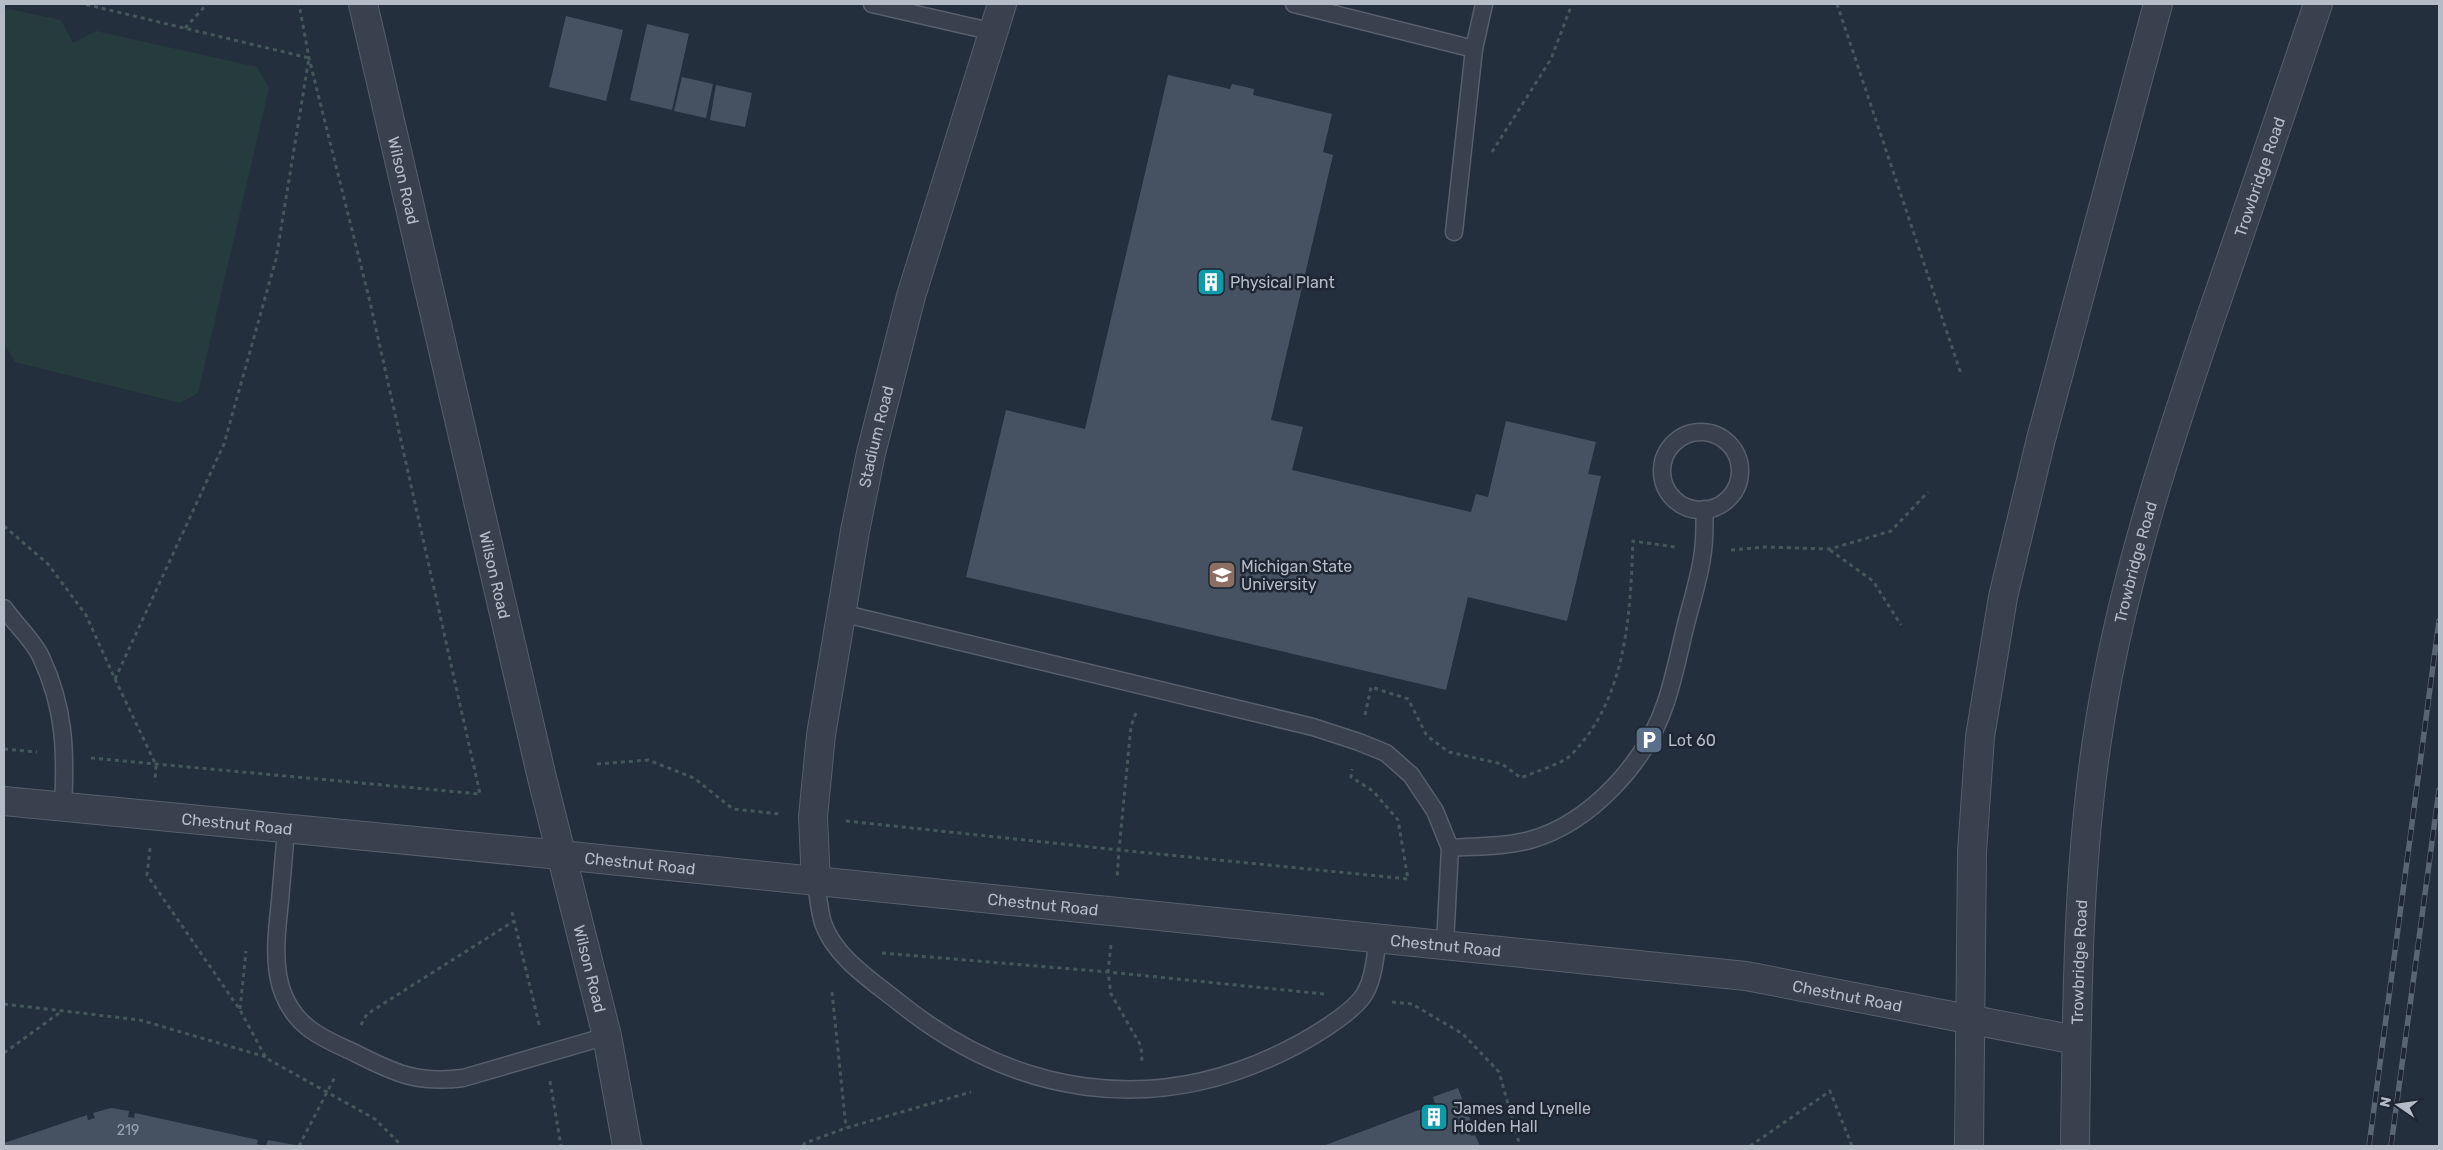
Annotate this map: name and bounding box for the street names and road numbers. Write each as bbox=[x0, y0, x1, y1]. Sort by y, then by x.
street label: Trowbridge Road bbox=[2230, 115, 2289, 239]
street label: Wilson Road bbox=[384, 135, 423, 226]
street label: Stadium Road bbox=[855, 384, 898, 489]
street label: Trowbridge Road bbox=[2111, 499, 2161, 625]
street label: Wilson Road bbox=[475, 529, 514, 621]
street label: Chestnut Road bbox=[181, 809, 293, 839]
street label: Chestnut Road bbox=[584, 848, 696, 879]
street label: Chestnut Road bbox=[987, 890, 1099, 920]
street label: Trowbridge Road bbox=[2068, 899, 2091, 1025]
street label: Wilson Road bbox=[569, 923, 610, 1014]
street label: Chestnut Road bbox=[1389, 931, 1502, 961]
street label: Chestnut Road bbox=[1791, 976, 1904, 1016]

